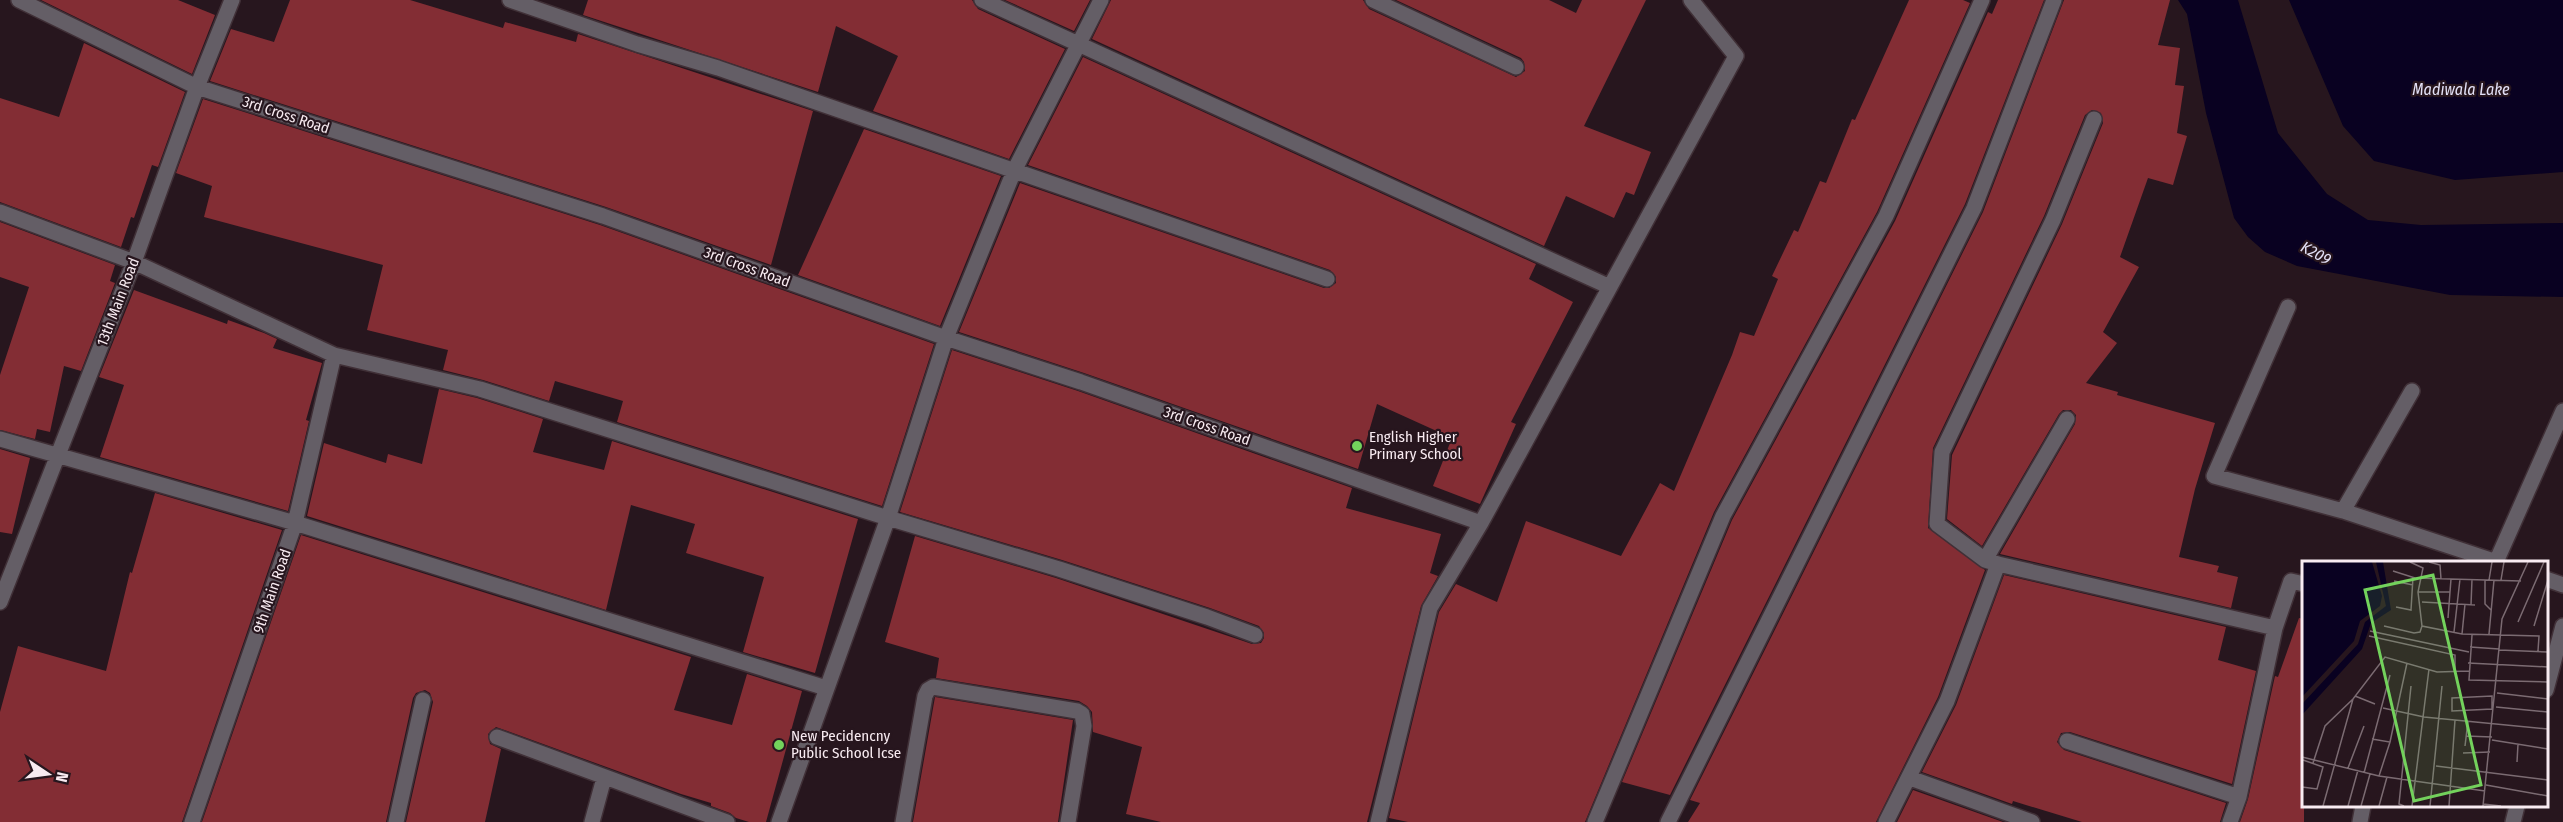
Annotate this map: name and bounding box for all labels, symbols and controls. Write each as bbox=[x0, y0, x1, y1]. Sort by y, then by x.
water label: Madiwala Lake bbox=[2412, 80, 2510, 99]
street label: 3rd Cross Road bbox=[240, 92, 332, 138]
water label: K209 bbox=[2298, 237, 2335, 269]
street label: 3rd Cross Road bbox=[701, 243, 793, 291]
street label: 13th Main Road bbox=[93, 255, 143, 349]
street label: 3rd Cross Road bbox=[1161, 403, 1253, 449]
place label: English Higher Primary School bbox=[1369, 428, 1461, 463]
marker: English Higher Primary School bbox=[1350, 439, 1364, 453]
street label: 9th Main Road bbox=[249, 546, 295, 636]
inset map bbox=[2302, 561, 2548, 807]
place label: New Pecidencny Public School Icse bbox=[791, 727, 901, 762]
marker: New Pecidencny Public School Icse bbox=[772, 738, 786, 752]
north arrow bbox=[18, 744, 78, 804]
text: N bbox=[52, 770, 72, 784]

